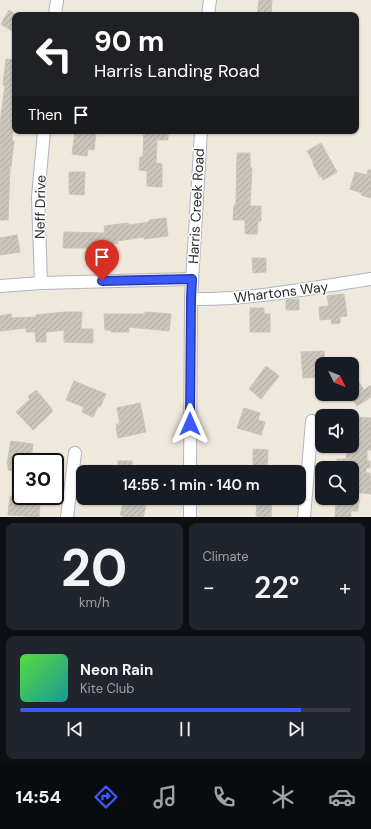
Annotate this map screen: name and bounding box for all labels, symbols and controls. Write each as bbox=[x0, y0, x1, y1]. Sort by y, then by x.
text: 90 m bbox=[94, 23, 164, 60]
icon: left bbox=[28, 28, 80, 80]
text: Harris Landing Road bbox=[94, 59, 260, 83]
icon: arrive bbox=[70, 104, 92, 126]
text: Then bbox=[28, 105, 62, 125]
street label: Harris Creek Road bbox=[184, 148, 208, 264]
street label: Neff Drive bbox=[30, 175, 50, 239]
pin bbox=[85, 240, 119, 281]
icon: arrive bbox=[91, 246, 113, 268]
street label: Whartons Way bbox=[233, 277, 329, 307]
north arrow bbox=[315, 357, 359, 401]
map controls bbox=[315, 357, 359, 505]
position arrow bbox=[169, 403, 211, 445]
button: sound bbox=[315, 409, 359, 453]
speed limit sign: 30 bbox=[12, 453, 64, 505]
button: search bbox=[315, 461, 359, 505]
text: 14:55 · 1 min · 140 m bbox=[122, 475, 260, 495]
text: 20 bbox=[61, 534, 127, 602]
text: Climate bbox=[203, 548, 249, 565]
text: 22° bbox=[254, 568, 299, 607]
text: − bbox=[203, 573, 215, 602]
text: + bbox=[339, 573, 351, 602]
text: km/h bbox=[79, 594, 110, 611]
text: Neon Rain bbox=[80, 660, 153, 680]
text: Kite Club bbox=[80, 680, 134, 697]
icon: previous bbox=[64, 718, 86, 740]
icon: pause bbox=[174, 718, 196, 740]
icon: next bbox=[285, 718, 307, 740]
icon: directions bbox=[92, 783, 120, 811]
icon: music bbox=[151, 783, 179, 811]
icon: phone bbox=[210, 783, 238, 811]
icon: climate bbox=[269, 783, 297, 811]
icon: car bbox=[328, 783, 356, 811]
text: 14:54 bbox=[15, 785, 61, 809]

